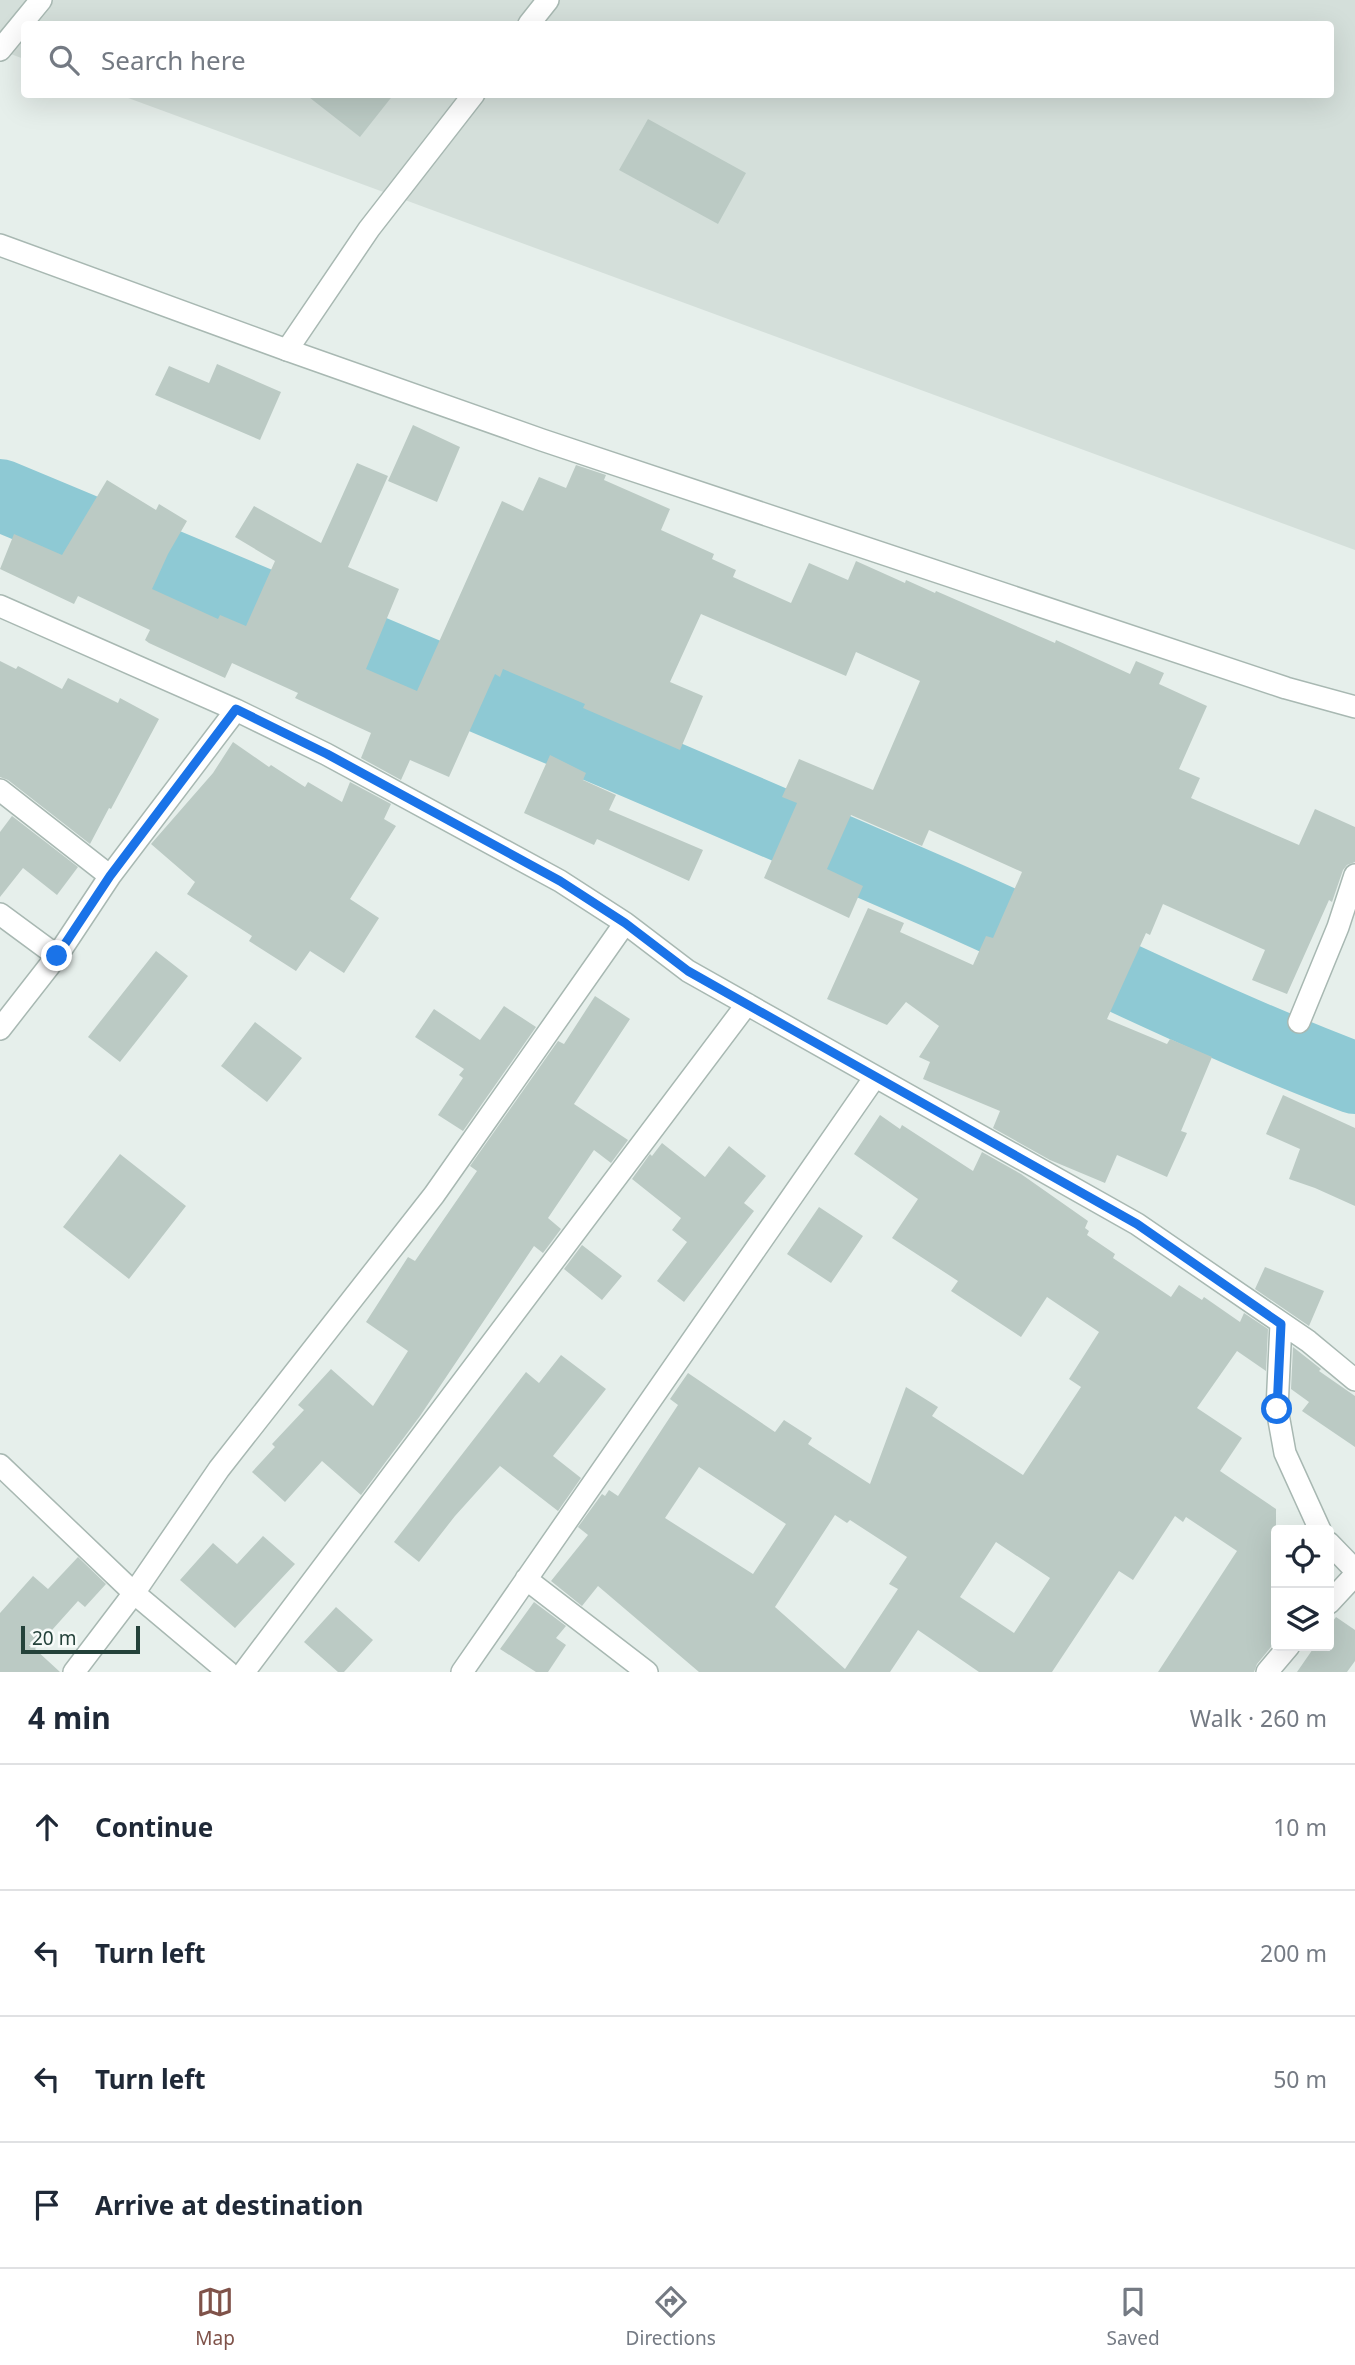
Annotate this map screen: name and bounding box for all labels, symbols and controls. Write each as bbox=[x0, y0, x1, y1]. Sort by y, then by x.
search box bbox=[21, 21, 1334, 98]
icon: search bbox=[45, 41, 83, 79]
text: Search here bbox=[101, 42, 246, 78]
route end bbox=[41, 940, 72, 971]
route start bbox=[1261, 1393, 1292, 1424]
map controls bbox=[1271, 1525, 1334, 1651]
button: locate bbox=[1271, 1525, 1334, 1588]
button: layers bbox=[1271, 1588, 1334, 1651]
scale bar bbox=[21, 1623, 140, 1655]
text: 20 m bbox=[32, 1625, 76, 1651]
text: 4 min bbox=[28, 1697, 111, 1738]
text: Walk · 260 m bbox=[1190, 1702, 1327, 1734]
icon: ahead bbox=[28, 1808, 66, 1846]
text: Continue bbox=[95, 1809, 213, 1845]
text: 10 m bbox=[1273, 1811, 1327, 1843]
icon: left bbox=[28, 1934, 66, 1972]
text: Turn left bbox=[95, 1935, 206, 1971]
text: 200 m bbox=[1260, 1937, 1327, 1969]
icon: left bbox=[28, 2060, 66, 2098]
text: Turn left bbox=[95, 2061, 206, 2097]
text: 50 m bbox=[1273, 2063, 1327, 2095]
icon: arrive bbox=[28, 2186, 66, 2224]
text: Arrive at destination bbox=[95, 2187, 364, 2223]
tab: Map bbox=[195, 2283, 235, 2351]
tab: Directions bbox=[626, 2283, 716, 2351]
tab: Saved bbox=[1106, 2283, 1160, 2351]

